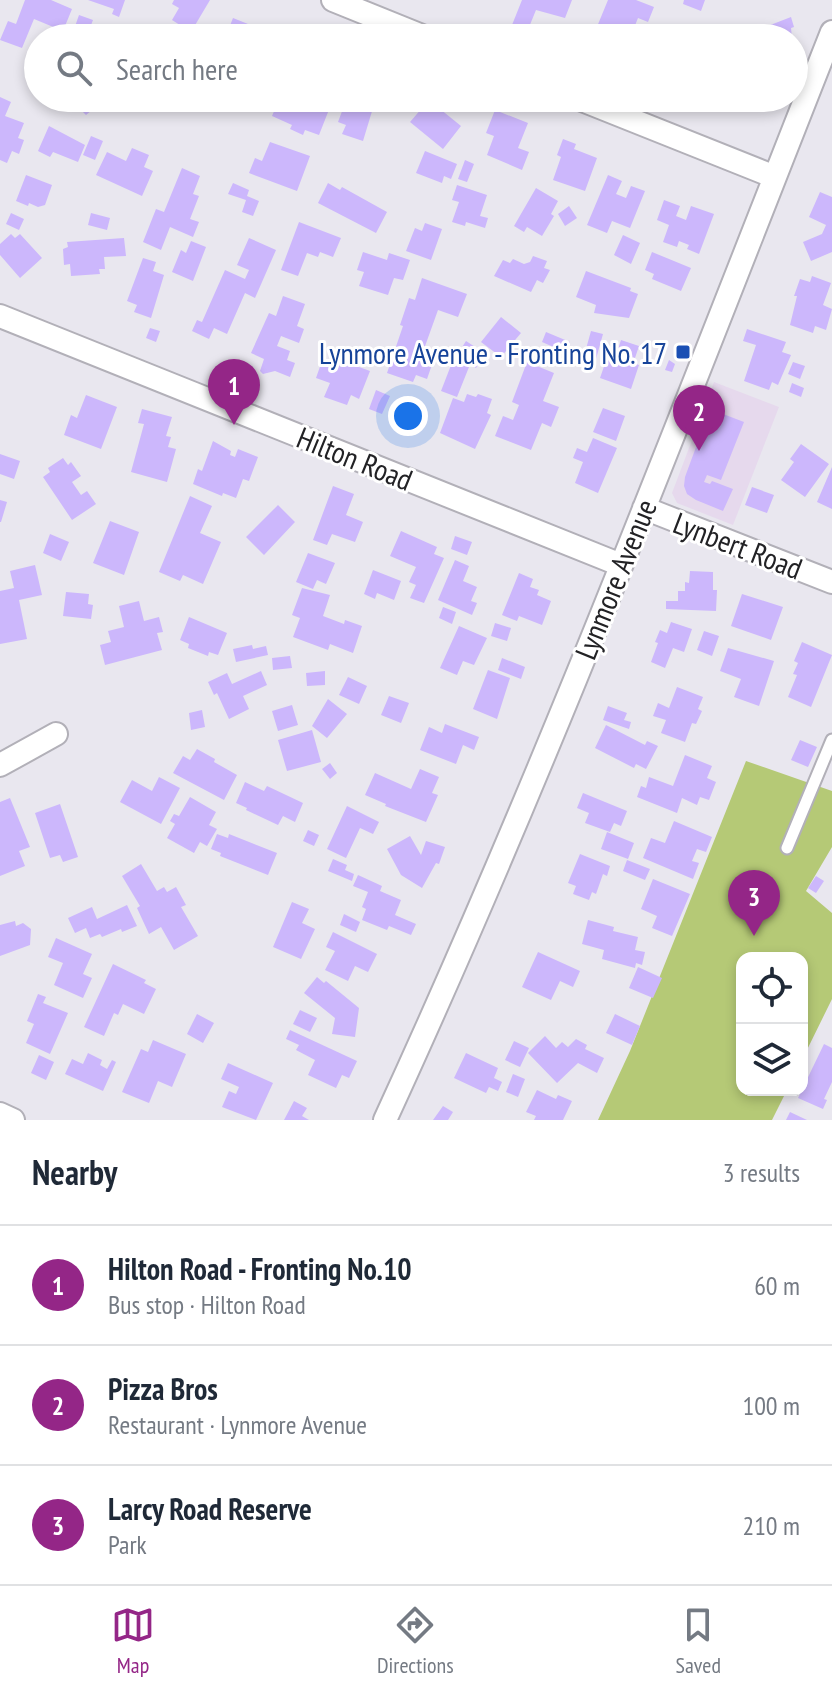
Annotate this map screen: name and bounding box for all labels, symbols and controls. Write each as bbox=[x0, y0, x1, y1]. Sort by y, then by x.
search box bbox=[24, 24, 808, 112]
icon: search bbox=[52, 46, 96, 90]
text: Search here bbox=[116, 49, 238, 88]
place label: Lynmore Avenue - Fronting No. 17 bbox=[319, 333, 667, 372]
marker: Lynmore Avenue - Fronting No. 17 bbox=[674, 343, 692, 361]
pin: 1 bbox=[208, 359, 260, 425]
pin: 2 bbox=[673, 385, 725, 451]
your location bbox=[388, 396, 428, 436]
street label: Hilton Road bbox=[291, 417, 419, 499]
street label: Lynmore Avenue bbox=[565, 493, 665, 665]
street label: Lynbert Road bbox=[668, 503, 808, 587]
pin: 3 bbox=[728, 870, 780, 936]
map controls bbox=[736, 952, 808, 1096]
button: locate bbox=[736, 952, 808, 1024]
button: layers bbox=[736, 1024, 808, 1096]
text: Nearby bbox=[32, 1150, 117, 1194]
text: 3 results bbox=[723, 1156, 800, 1189]
text: Hilton Road - Fronting No.10 bbox=[108, 1249, 412, 1288]
text: 1 bbox=[52, 1269, 64, 1302]
text: 60 m bbox=[754, 1269, 800, 1302]
text: Bus stop · Hilton Road bbox=[108, 1288, 306, 1321]
text: Pizza Bros bbox=[108, 1369, 218, 1408]
text: 2 bbox=[52, 1389, 64, 1422]
text: 100 m bbox=[742, 1389, 800, 1422]
text: Restaurant · Lynmore Avenue bbox=[108, 1408, 367, 1441]
text: Larcy Road Reserve bbox=[108, 1489, 312, 1528]
text: 3 bbox=[52, 1509, 64, 1542]
text: 210 m bbox=[742, 1509, 800, 1542]
text: Park bbox=[108, 1528, 147, 1561]
tab: Map bbox=[111, 1603, 155, 1679]
tab: Directions bbox=[377, 1603, 454, 1679]
tab: Saved bbox=[676, 1603, 721, 1679]

